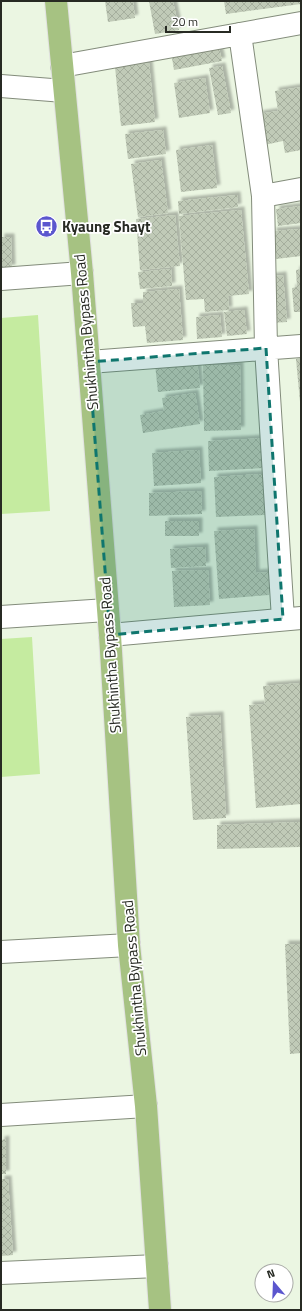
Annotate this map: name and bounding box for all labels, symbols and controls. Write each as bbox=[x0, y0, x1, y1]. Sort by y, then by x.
scale bar bbox=[166, 8, 230, 34]
text: 20 m bbox=[172, 12, 198, 31]
bus stop icon: Kyaung Shayt bbox=[33, 213, 59, 239]
place label: Kyaung Shayt bbox=[62, 215, 151, 238]
street label: Shukhintha Bypass Road bbox=[68, 253, 104, 411]
street label: Shukhintha Bypass Road bbox=[93, 576, 127, 734]
street label: Shukhintha Bypass Road bbox=[116, 899, 152, 1057]
north arrow bbox=[254, 1263, 294, 1303]
text: N bbox=[265, 1265, 277, 1282]

